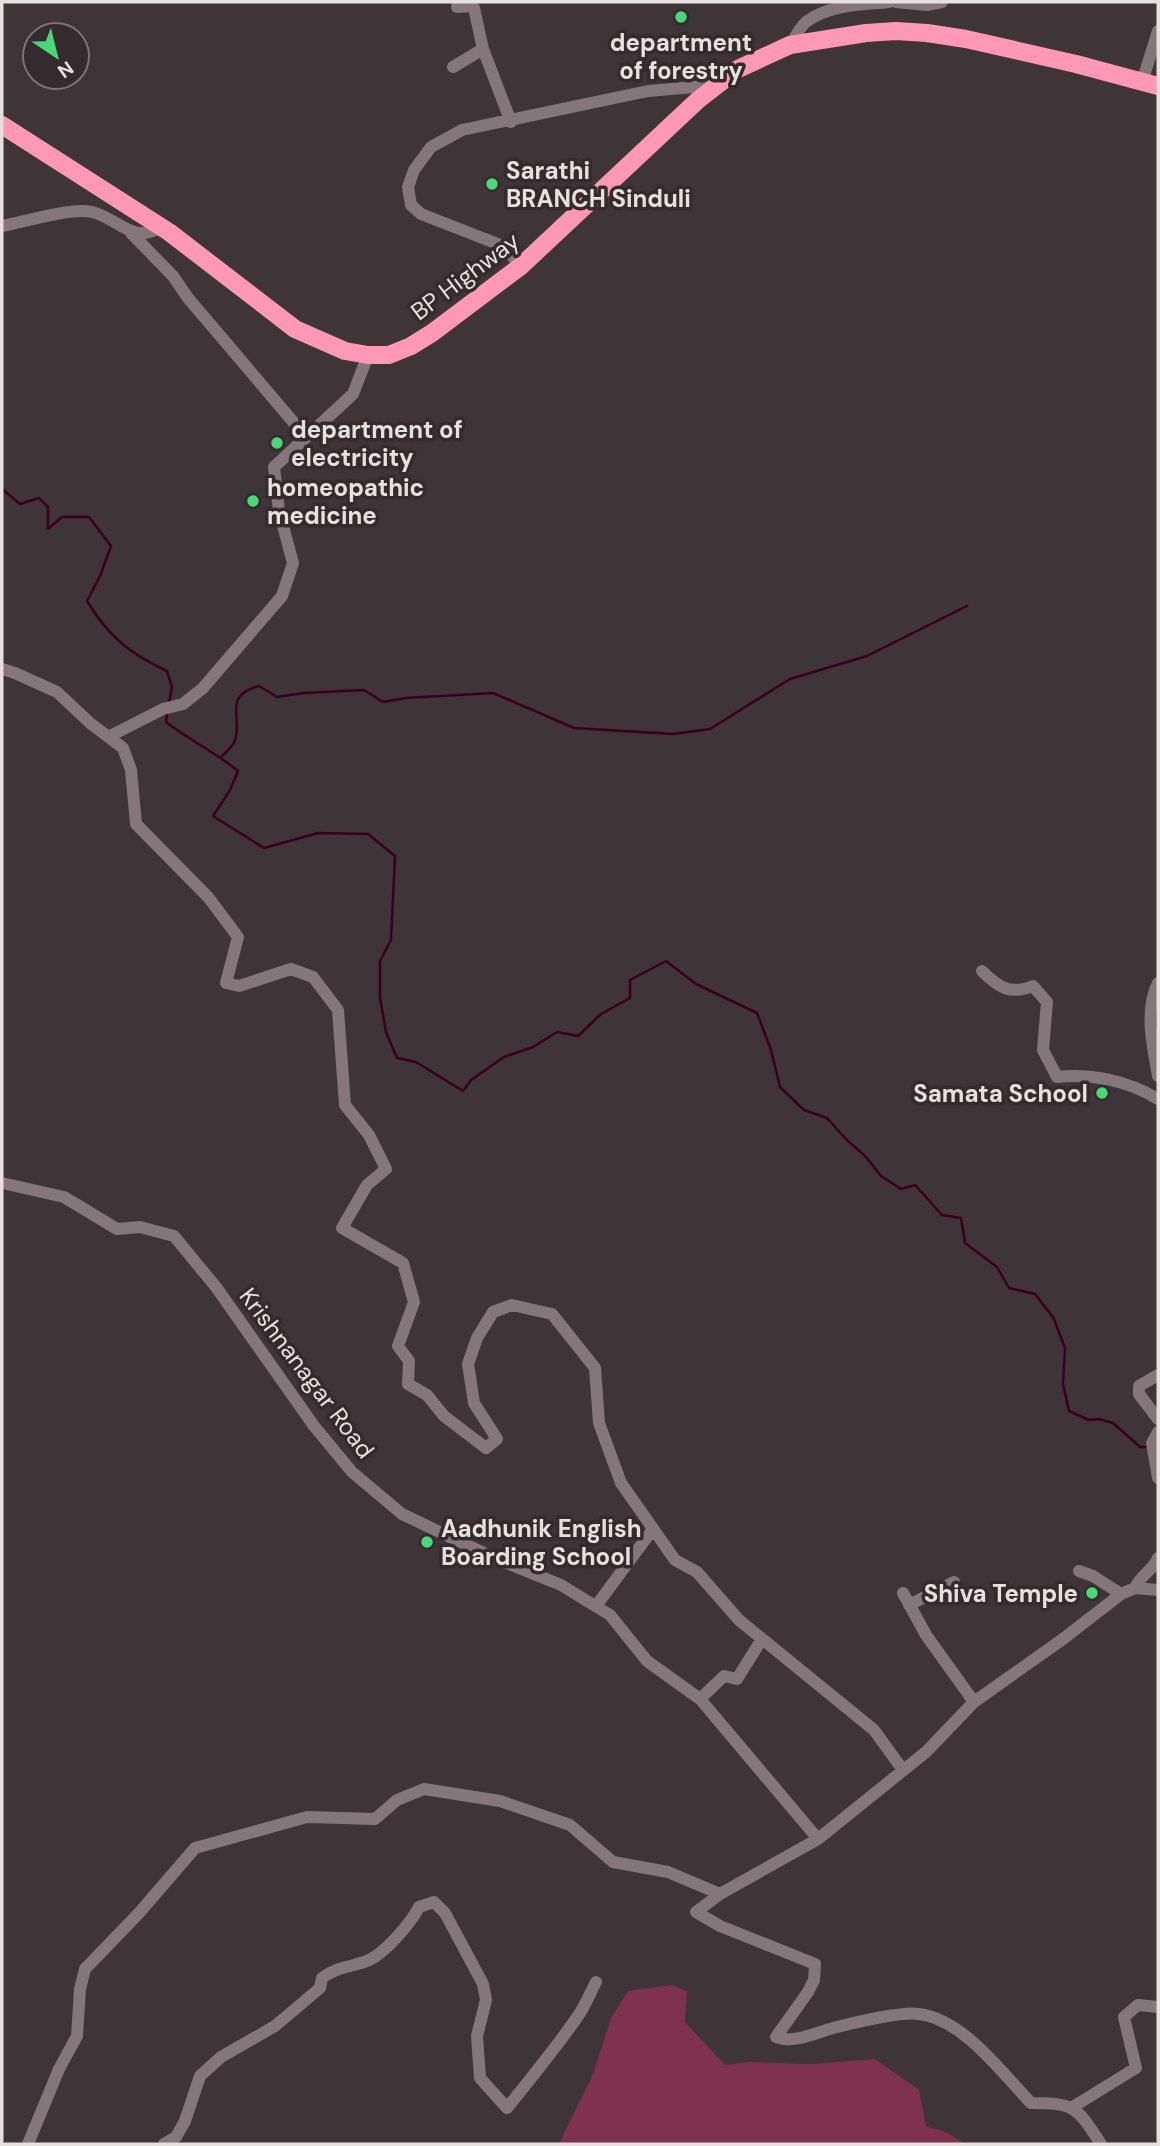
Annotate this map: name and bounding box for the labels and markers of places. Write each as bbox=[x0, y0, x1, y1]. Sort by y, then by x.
marker: department of forestry bbox=[673, 9, 689, 25]
place label: department of forestry bbox=[610, 27, 752, 86]
place label: Sarathi BRANCH Sinduli bbox=[506, 155, 691, 214]
marker: Sarathi BRANCH Sinduli bbox=[484, 176, 500, 192]
place label: department of electricity bbox=[291, 414, 463, 473]
marker: department of electricity bbox=[269, 435, 285, 451]
place label: homeopathic medicine bbox=[267, 472, 424, 531]
marker: homeopathic medicine bbox=[245, 493, 261, 509]
place label: Samata School bbox=[913, 1078, 1088, 1109]
marker: Samata School bbox=[1094, 1085, 1110, 1101]
place label: Aadhunik English Boarding School bbox=[441, 1513, 642, 1572]
marker: Aadhunik English Boarding School bbox=[419, 1534, 435, 1550]
place label: Shiva Temple bbox=[924, 1578, 1078, 1609]
marker: Shiva Temple bbox=[1084, 1585, 1100, 1601]

